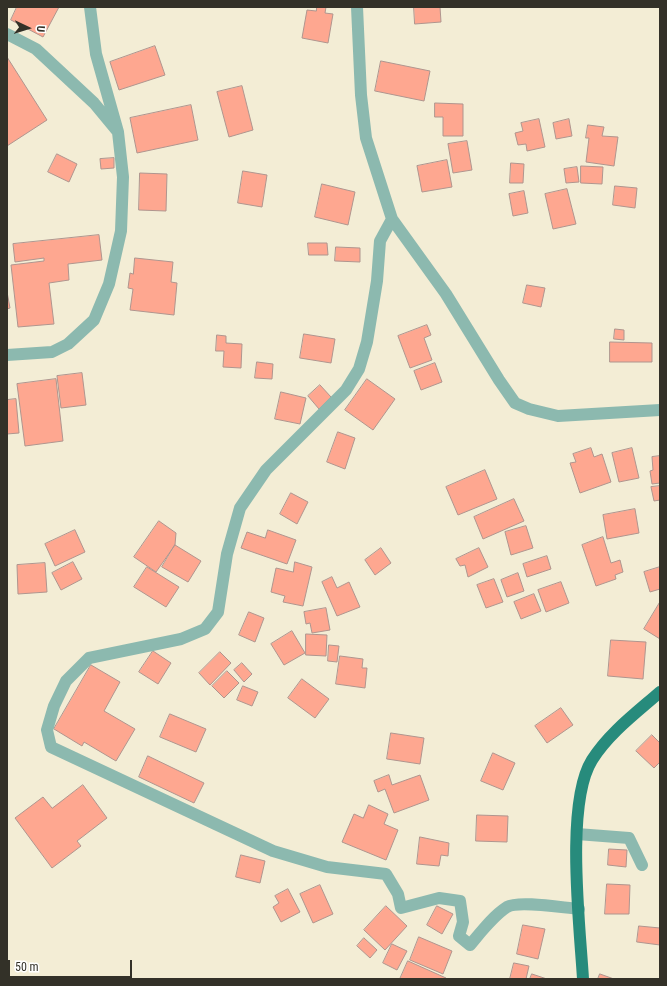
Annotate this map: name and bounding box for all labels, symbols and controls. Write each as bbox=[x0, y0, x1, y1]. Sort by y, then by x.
north arrow bbox=[8, 8, 48, 48]
text: U bbox=[34, 25, 47, 32]
scale bar bbox=[10, 952, 134, 978]
text: 50 m bbox=[15, 960, 39, 974]

